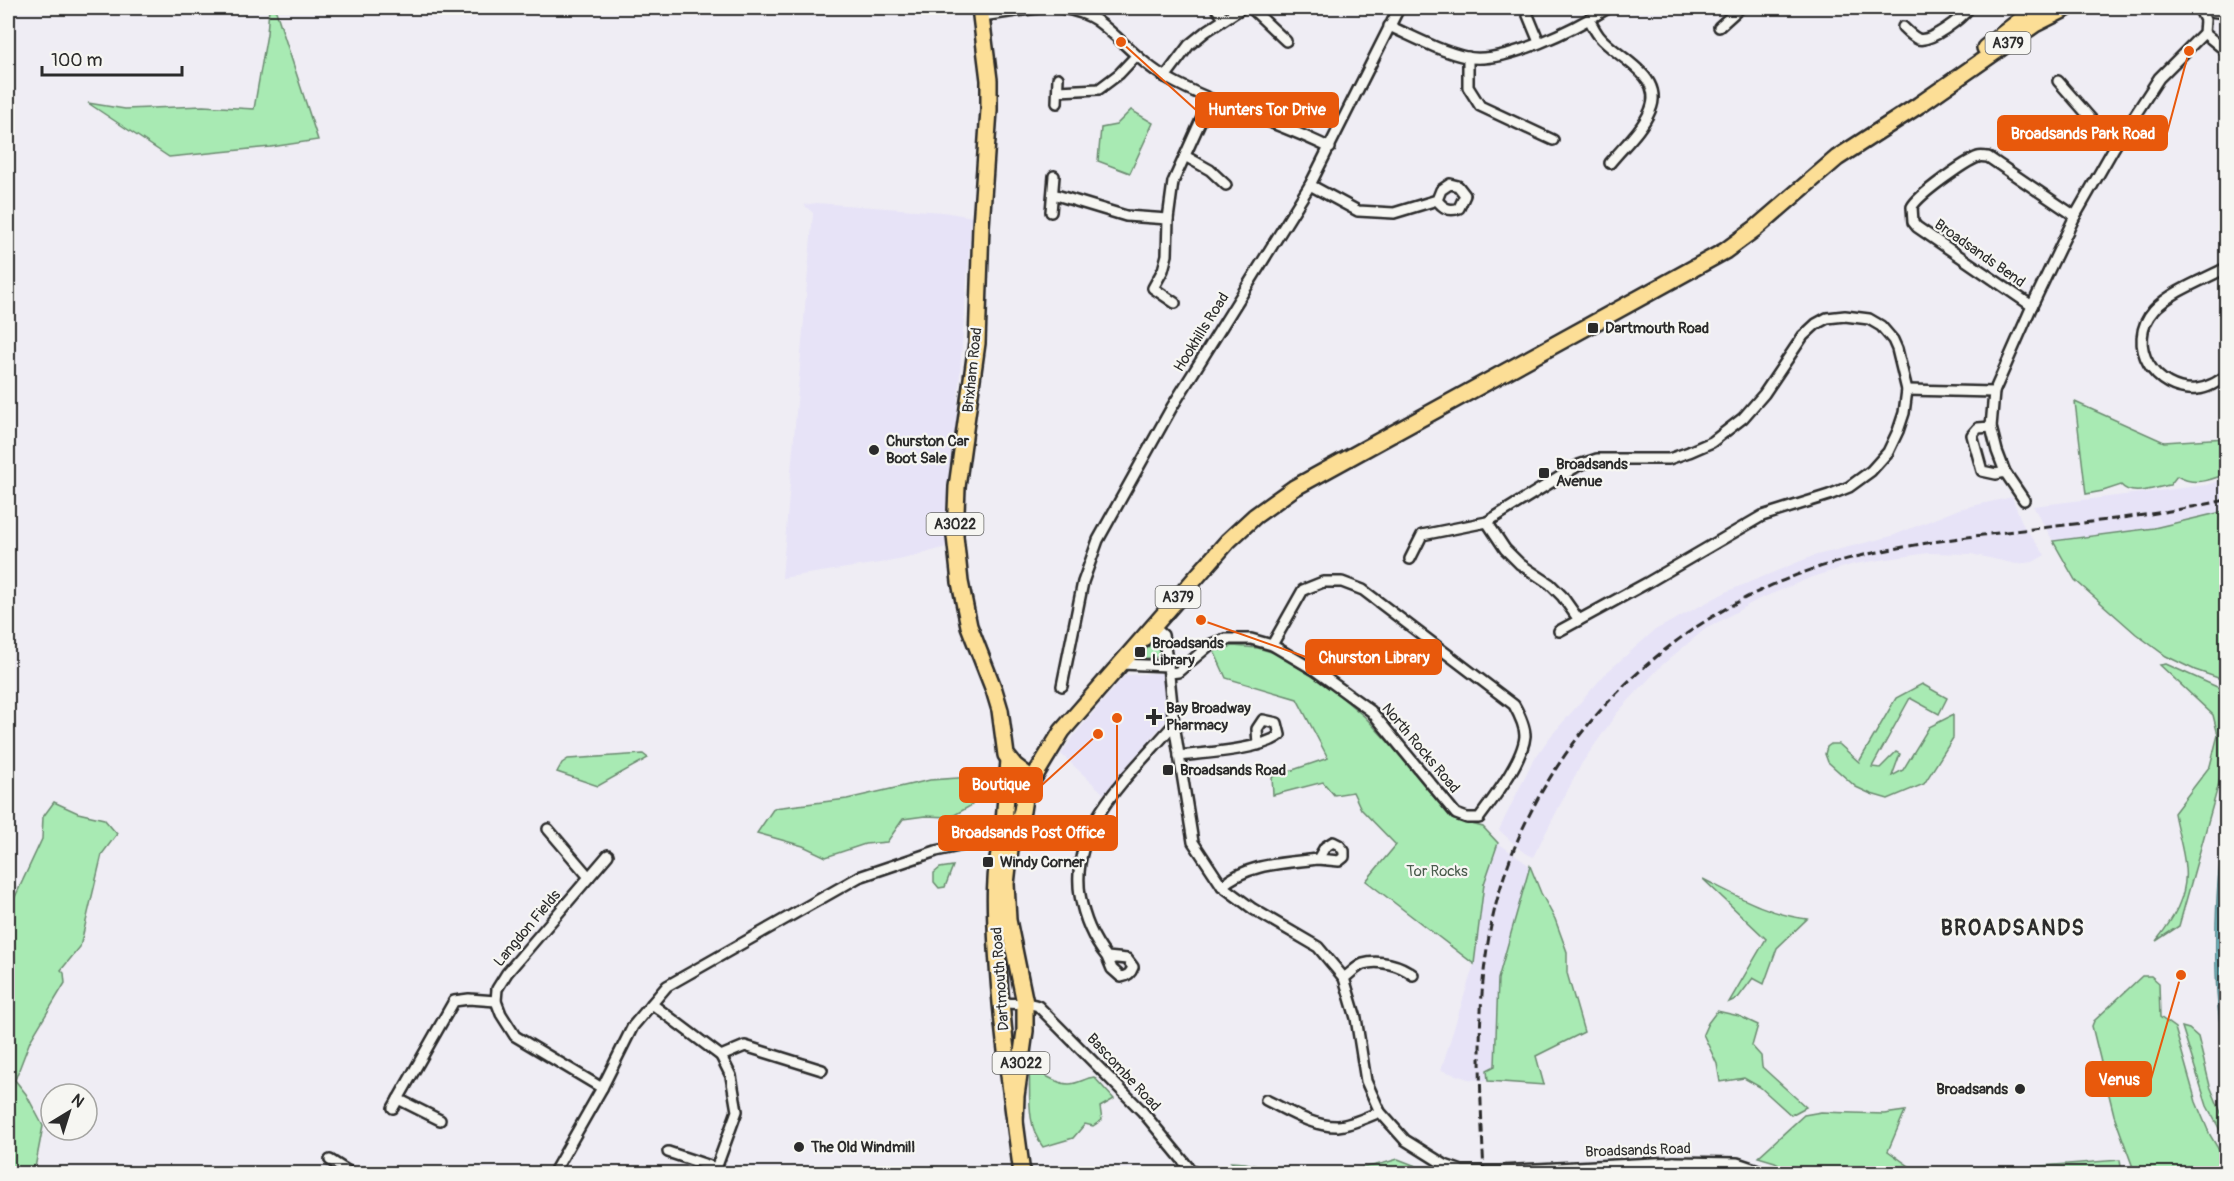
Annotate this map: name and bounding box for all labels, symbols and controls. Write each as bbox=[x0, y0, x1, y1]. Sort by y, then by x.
road number: A379 bbox=[1986, 32, 2030, 54]
scale bar bbox=[42, 39, 182, 77]
text: 100 m bbox=[51, 49, 103, 72]
callout: Hunters Tor Drive bbox=[1196, 93, 1338, 127]
text: Hunters Tor Drive bbox=[1208, 100, 1327, 120]
callout: Broadsands Park Road bbox=[1998, 116, 2167, 150]
text: Broadsands Park Road bbox=[2011, 124, 2155, 144]
street label: Broadsands Bend bbox=[1931, 215, 2029, 292]
street label: Hookhills Road bbox=[1170, 289, 1233, 375]
place label: Dartmouth Road bbox=[1605, 319, 1709, 338]
marker: Dartmouth Road bbox=[1586, 321, 1600, 335]
street label: Brixham Road bbox=[959, 326, 986, 414]
place label: Churston Car Boot Sale bbox=[886, 432, 970, 468]
marker: Churston Car Boot Sale bbox=[867, 443, 881, 457]
place label: Broadsands Avenue bbox=[1556, 455, 1628, 491]
marker: Broadsands Avenue bbox=[1537, 466, 1551, 480]
road number: A3022 bbox=[926, 513, 984, 535]
road number: A379 bbox=[1156, 586, 1200, 608]
place label: Broadsands Library bbox=[1152, 634, 1224, 670]
callout: Churston Library bbox=[1306, 640, 1441, 674]
marker: Broadsands Library bbox=[1133, 645, 1147, 659]
text: Churston Library bbox=[1318, 648, 1430, 668]
place label: Bay Broadway Pharmacy bbox=[1166, 699, 1251, 735]
street label: North Rocks Road bbox=[1377, 699, 1464, 797]
marker: Bay Broadway Pharmacy bbox=[1147, 710, 1161, 724]
place label: Broadsands Road bbox=[1180, 761, 1286, 780]
marker: Broadsands Road bbox=[1161, 763, 1175, 777]
callout: Boutique bbox=[960, 768, 1042, 802]
text: Boutique bbox=[972, 775, 1031, 795]
callout: Broadsands Post Office bbox=[939, 816, 1117, 850]
text: Broadsands Post Office bbox=[951, 823, 1106, 843]
place label: Windy Corner bbox=[1000, 853, 1085, 872]
marker: Windy Corner bbox=[981, 855, 995, 869]
park label: Tor Rocks bbox=[1406, 862, 1468, 881]
street label: Langdon Fields bbox=[490, 886, 565, 971]
district label: BROADSANDS bbox=[1941, 915, 2085, 942]
street label: Dartmouth Road bbox=[987, 926, 1014, 1032]
street label: Bascombe Road bbox=[1083, 1029, 1165, 1115]
road number: A3022 bbox=[992, 1052, 1050, 1074]
callout: Venus bbox=[2086, 1062, 2151, 1096]
text: Venus bbox=[2098, 1070, 2141, 1090]
place label: Broadsands bbox=[1936, 1080, 2008, 1099]
north arrow bbox=[39, 1082, 99, 1142]
marker: Broadsands bbox=[2013, 1082, 2027, 1096]
text: N bbox=[67, 1090, 88, 1112]
place label: The Old Windmill bbox=[810, 1138, 915, 1157]
street label: Broadsands Road bbox=[1585, 1139, 1691, 1162]
marker: The Old Windmill bbox=[792, 1140, 806, 1154]

